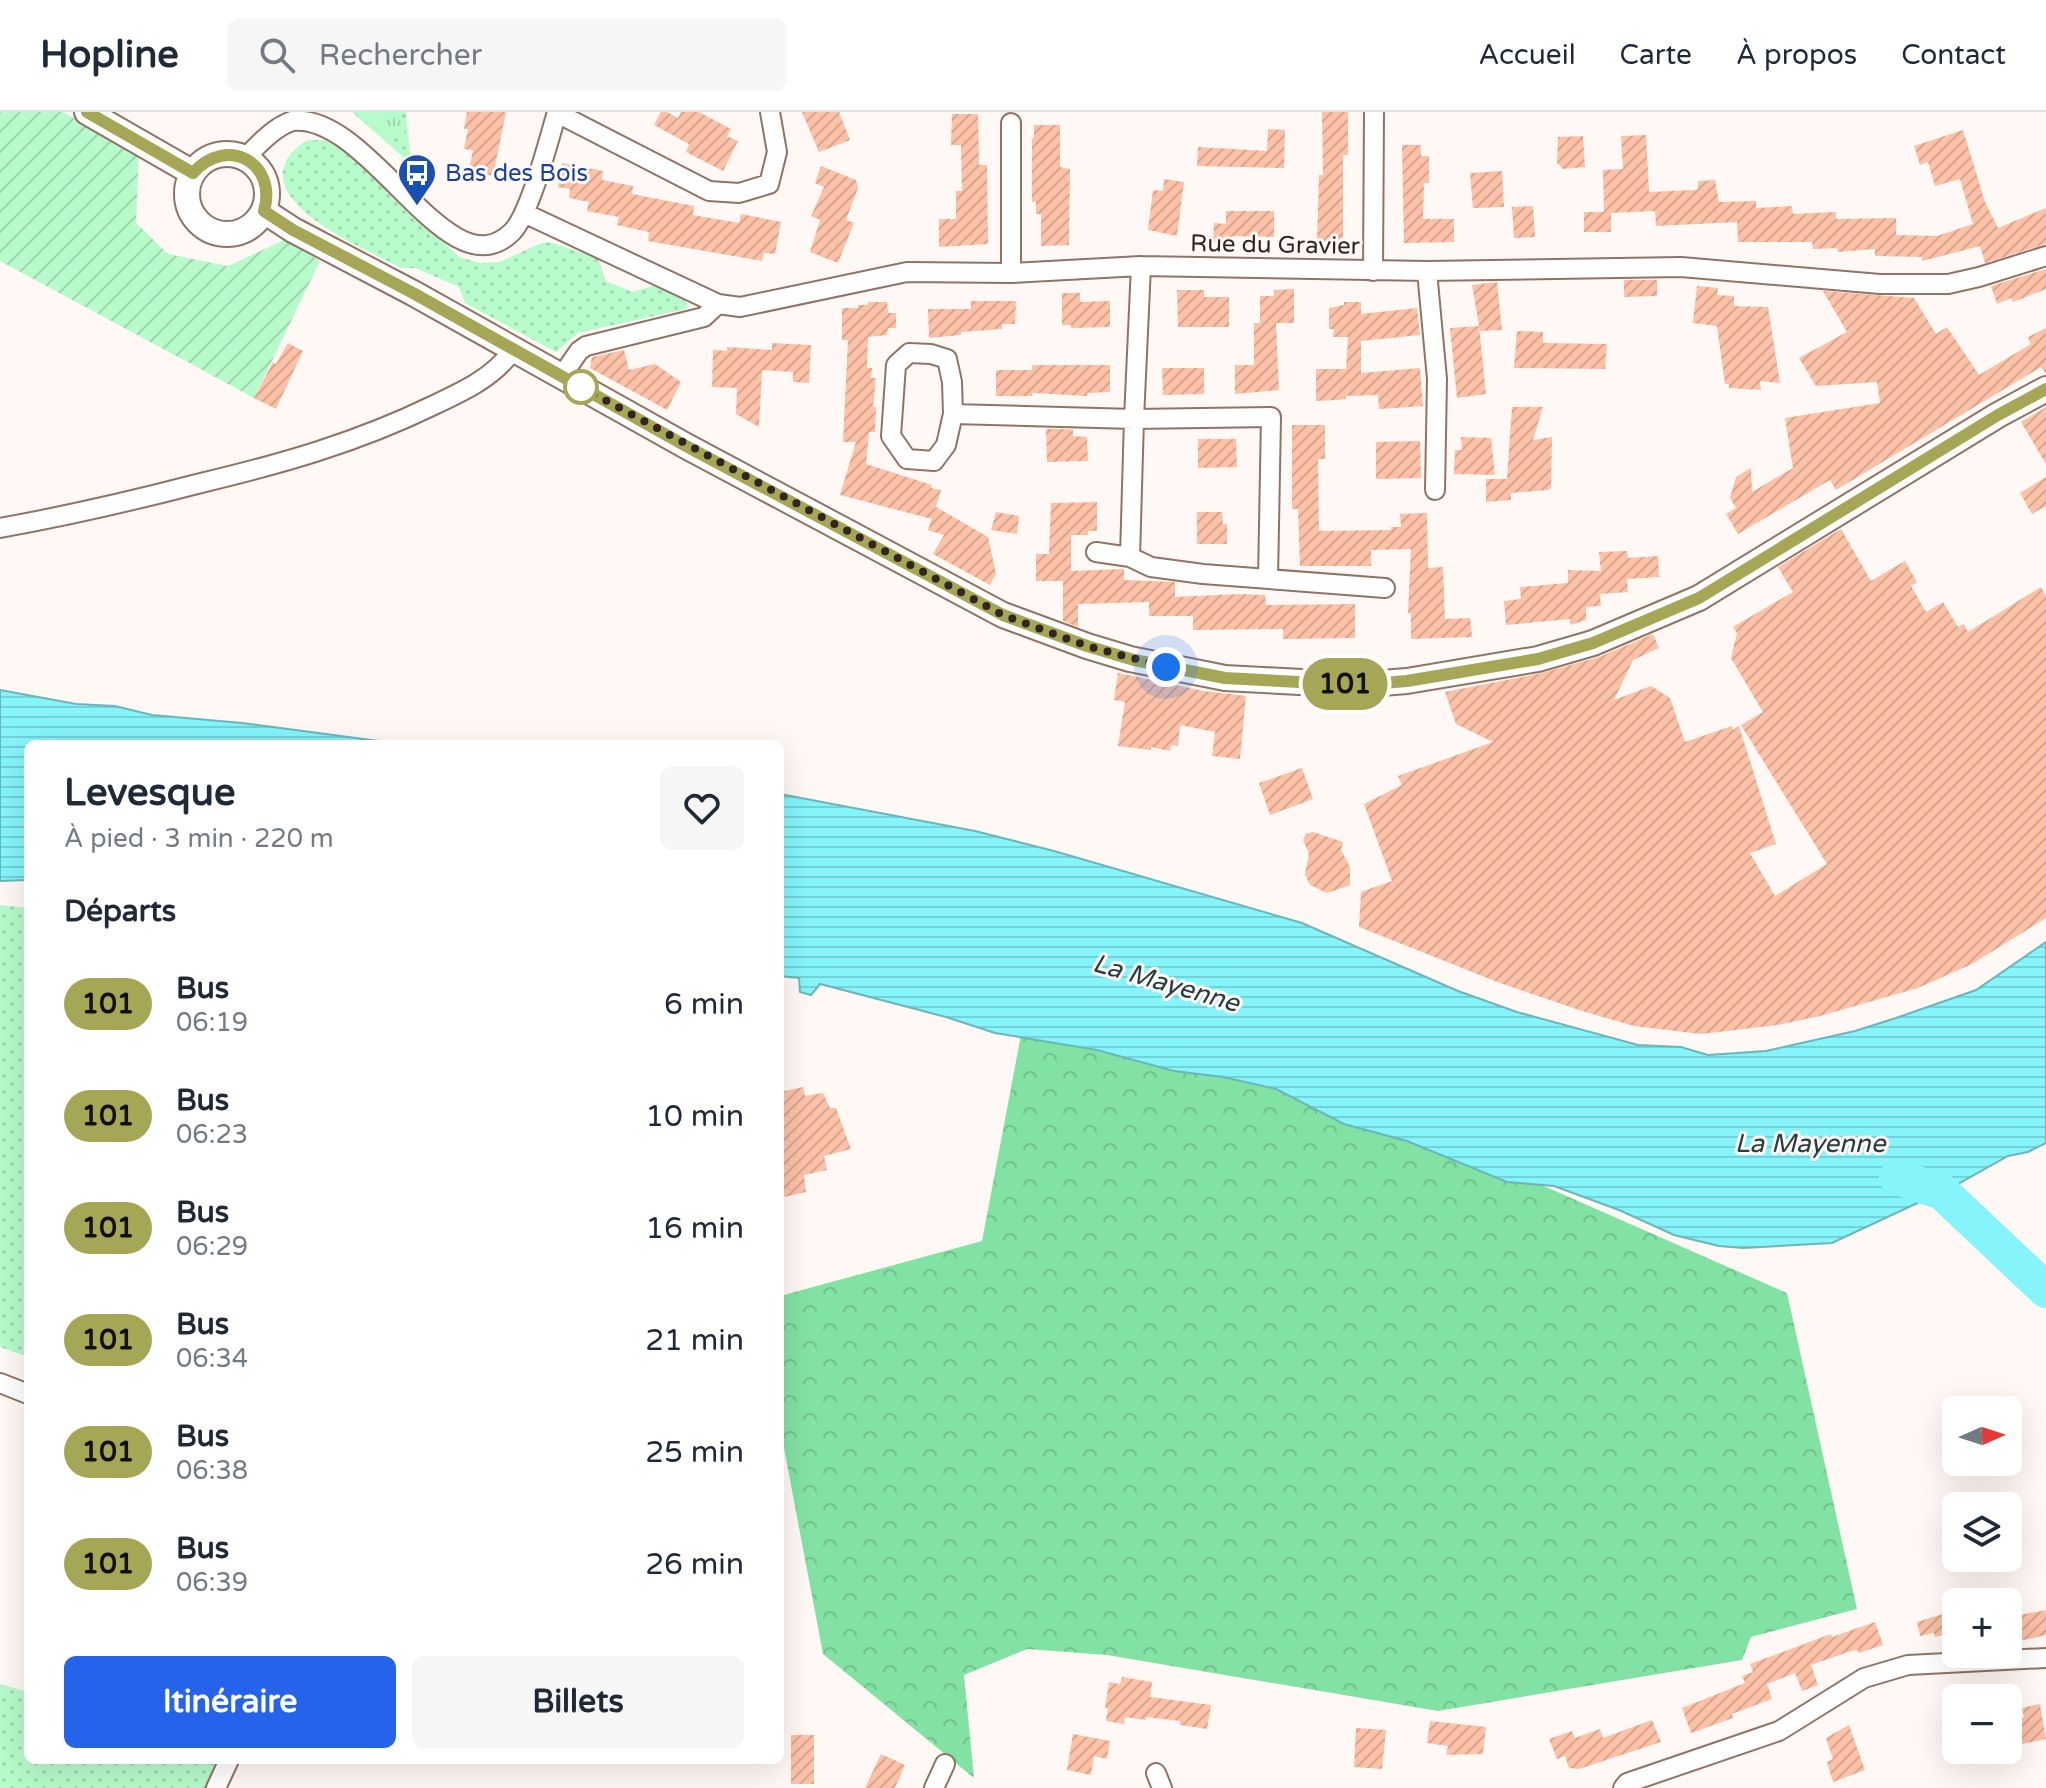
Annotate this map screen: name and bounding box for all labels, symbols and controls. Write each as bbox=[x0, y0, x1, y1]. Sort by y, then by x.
search box bbox=[227, 19, 787, 91]
text: Hopline bbox=[40, 32, 179, 78]
icon: search bbox=[255, 33, 299, 77]
text: Rechercher bbox=[319, 37, 482, 74]
text: Accueil bbox=[1478, 38, 1576, 72]
text: Carte bbox=[1620, 38, 1692, 72]
text: À propos bbox=[1736, 38, 1857, 72]
text: Contact bbox=[1901, 38, 2006, 72]
bus stop icon: Bas des Bois bbox=[396, 152, 438, 207]
place label: Bas des Bois bbox=[445, 159, 588, 188]
street label: Rue du Gravier bbox=[1190, 229, 1361, 261]
unlabelled marker bbox=[564, 370, 598, 404]
your location bbox=[1146, 647, 1186, 687]
line badge: 101 bbox=[1299, 658, 1391, 710]
text: 101 bbox=[1319, 667, 1371, 701]
button: heart bbox=[660, 766, 744, 850]
text: Levesque bbox=[64, 770, 235, 816]
text: À pied · 3 min · 220 m bbox=[64, 823, 334, 854]
text: Départs bbox=[64, 893, 176, 930]
water label: La Mayenne bbox=[1089, 947, 1244, 1019]
text: Bus bbox=[176, 970, 229, 1007]
text: 6 min bbox=[664, 986, 744, 1023]
text: 101 bbox=[82, 987, 134, 1021]
text: 06:19 bbox=[176, 1007, 248, 1038]
text: Bus bbox=[176, 1082, 229, 1119]
text: 10 min bbox=[645, 1098, 744, 1135]
text: 101 bbox=[82, 1099, 134, 1133]
text: 06:23 bbox=[176, 1119, 248, 1150]
water label: La Mayenne bbox=[1735, 1128, 1887, 1159]
text: Bus bbox=[176, 1194, 229, 1231]
text: 16 min bbox=[645, 1210, 744, 1247]
text: 101 bbox=[82, 1211, 134, 1245]
text: 06:29 bbox=[176, 1231, 248, 1262]
text: Bus bbox=[176, 1306, 229, 1343]
text: 21 min bbox=[645, 1322, 744, 1359]
text: 101 bbox=[82, 1323, 134, 1357]
text: 06:34 bbox=[176, 1343, 248, 1374]
north arrow bbox=[1942, 1396, 2022, 1476]
map controls bbox=[1942, 1396, 2022, 1764]
text: Bus bbox=[176, 1418, 229, 1455]
text: 25 min bbox=[645, 1434, 744, 1471]
text: 101 bbox=[82, 1435, 134, 1469]
text: 06:38 bbox=[176, 1455, 248, 1486]
button: layers bbox=[1942, 1492, 2022, 1572]
text: Bus bbox=[176, 1530, 229, 1567]
text: 26 min bbox=[645, 1546, 744, 1583]
text: 101 bbox=[82, 1547, 134, 1581]
text: 06:39 bbox=[176, 1567, 248, 1598]
button: + bbox=[1942, 1588, 2022, 1668]
button: Itinéraire bbox=[64, 1656, 396, 1748]
button: Billets bbox=[412, 1656, 744, 1748]
button: − bbox=[1942, 1684, 2022, 1764]

